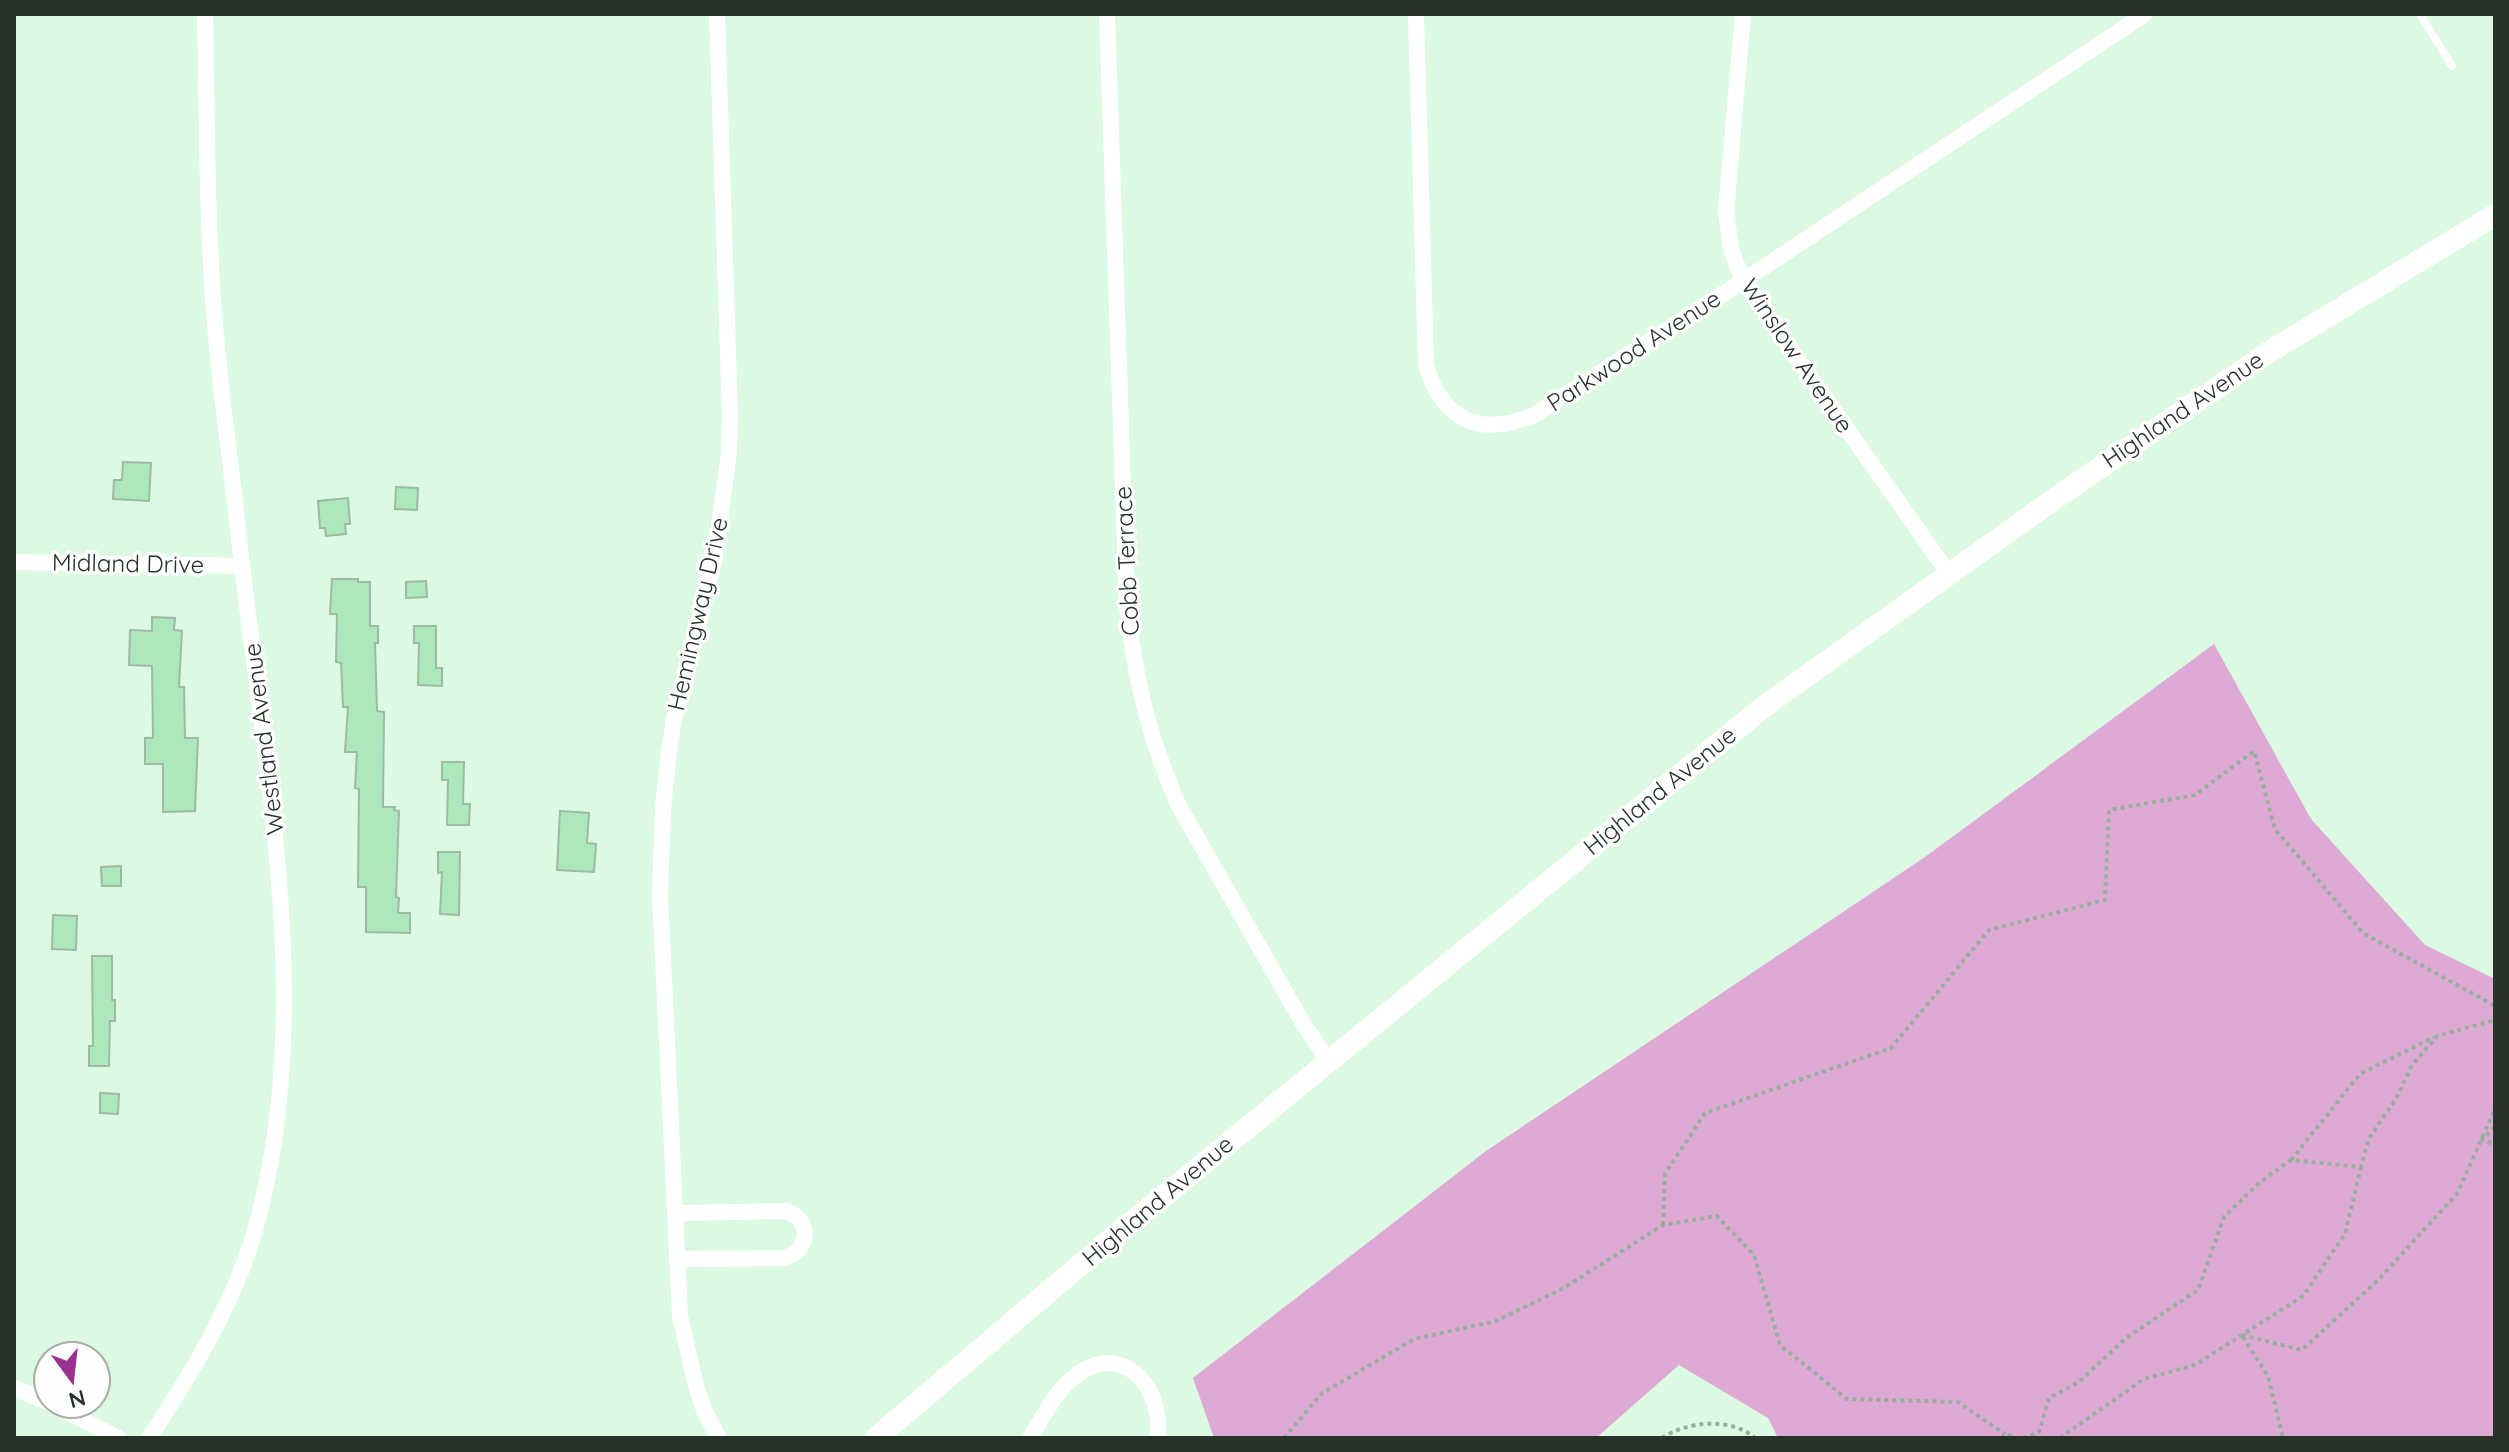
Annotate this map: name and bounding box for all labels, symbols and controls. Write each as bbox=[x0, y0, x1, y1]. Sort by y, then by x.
street label: Winslow Avenue bbox=[1735, 272, 1861, 438]
street label: Parkwood Avenue bbox=[1541, 283, 1726, 417]
street label: Highland Avenue bbox=[2096, 344, 2269, 474]
street label: Cobb Terrace bbox=[1107, 486, 1145, 637]
street label: Hemingway Drive bbox=[660, 514, 734, 713]
street label: Midland Drive bbox=[52, 547, 204, 579]
street label: Westland Avenue bbox=[236, 642, 290, 837]
street label: Highland Avenue bbox=[1577, 719, 1742, 861]
street label: Highland Avenue bbox=[1076, 1128, 1239, 1272]
north arrow bbox=[32, 1340, 112, 1420]
text: N bbox=[66, 1384, 89, 1415]

